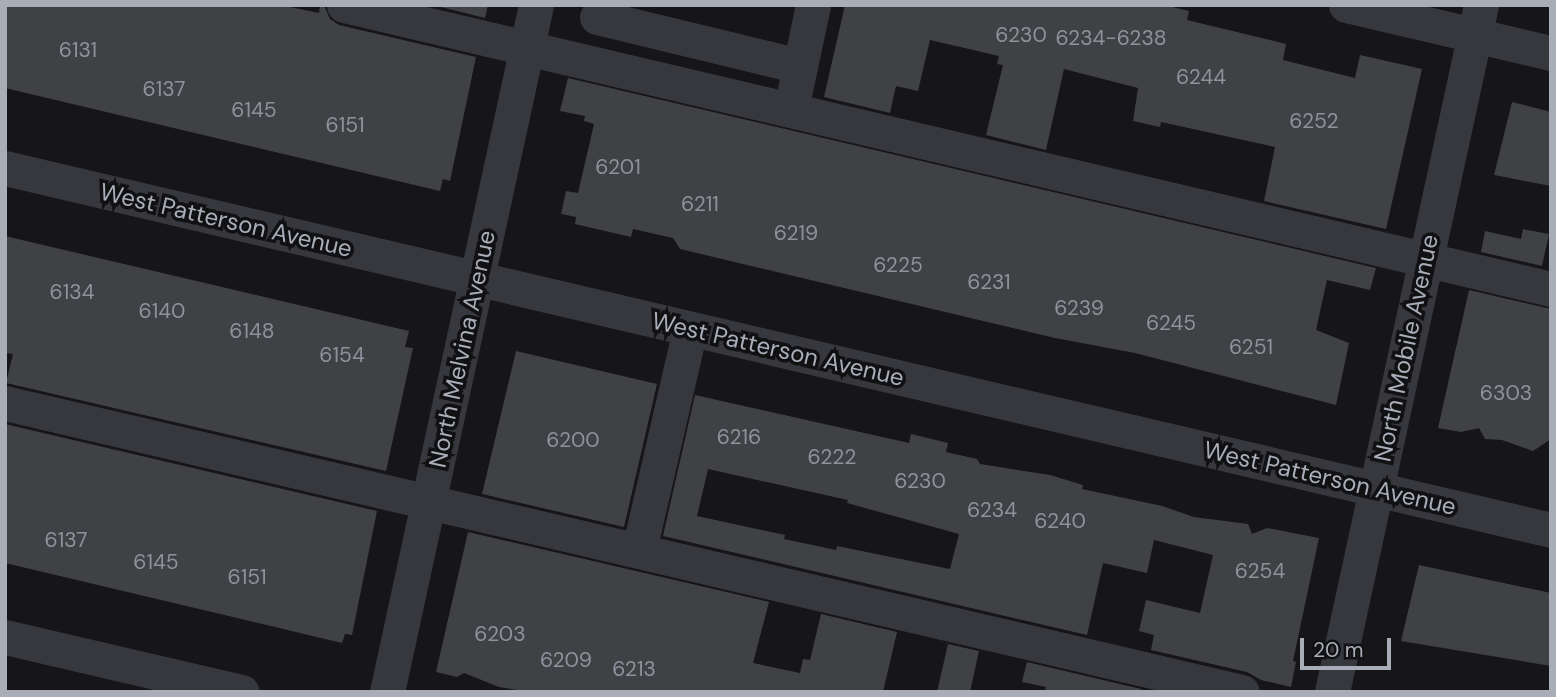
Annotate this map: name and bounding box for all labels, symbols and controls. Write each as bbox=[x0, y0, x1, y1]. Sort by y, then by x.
house number: 6230 bbox=[995, 22, 1047, 48]
house number: 6234-6238 bbox=[1055, 25, 1167, 51]
house number: 6131 bbox=[59, 37, 97, 63]
house number: 6244 bbox=[1176, 64, 1226, 90]
house number: 6137 bbox=[142, 76, 186, 102]
house number: 6145 bbox=[231, 97, 277, 123]
house number: 6252 bbox=[1289, 108, 1339, 134]
house number: 6151 bbox=[325, 112, 365, 138]
house number: 6201 bbox=[595, 154, 641, 180]
street label: West Patterson Avenue bbox=[97, 177, 355, 263]
house number: 6211 bbox=[681, 191, 719, 217]
house number: 6219 bbox=[774, 220, 818, 246]
street label: North Melvina Avenue bbox=[423, 228, 501, 470]
street label: North Mobile Avenue bbox=[1368, 232, 1444, 464]
house number: 6225 bbox=[873, 252, 923, 278]
house number: 6231 bbox=[967, 269, 1011, 295]
house number: 6134 bbox=[50, 279, 94, 305]
house number: 6239 bbox=[1054, 295, 1104, 321]
house number: 6140 bbox=[139, 298, 185, 324]
street label: West Patterson Avenue bbox=[649, 306, 907, 392]
house number: 6245 bbox=[1146, 310, 1196, 336]
house number: 6148 bbox=[229, 318, 275, 344]
house number: 6251 bbox=[1229, 334, 1273, 360]
house number: 6154 bbox=[319, 342, 365, 368]
house number: 6303 bbox=[1480, 380, 1532, 406]
house number: 6216 bbox=[717, 424, 761, 450]
house number: 6200 bbox=[546, 427, 600, 453]
street label: West Patterson Avenue bbox=[1201, 435, 1459, 521]
house number: 6222 bbox=[808, 444, 856, 470]
house number: 6230 bbox=[894, 468, 946, 494]
house number: 6234 bbox=[967, 497, 1017, 523]
house number: 6240 bbox=[1034, 508, 1086, 534]
house number: 6137 bbox=[44, 527, 88, 553]
house number: 6145 bbox=[133, 549, 179, 575]
house number: 6254 bbox=[1235, 558, 1285, 584]
house number: 6151 bbox=[227, 564, 267, 590]
house number: 6203 bbox=[474, 621, 526, 647]
scale bar bbox=[1304, 624, 1395, 668]
text: 20 m bbox=[1313, 636, 1364, 664]
house number: 6209 bbox=[540, 647, 592, 673]
house number: 6213 bbox=[612, 656, 656, 682]

